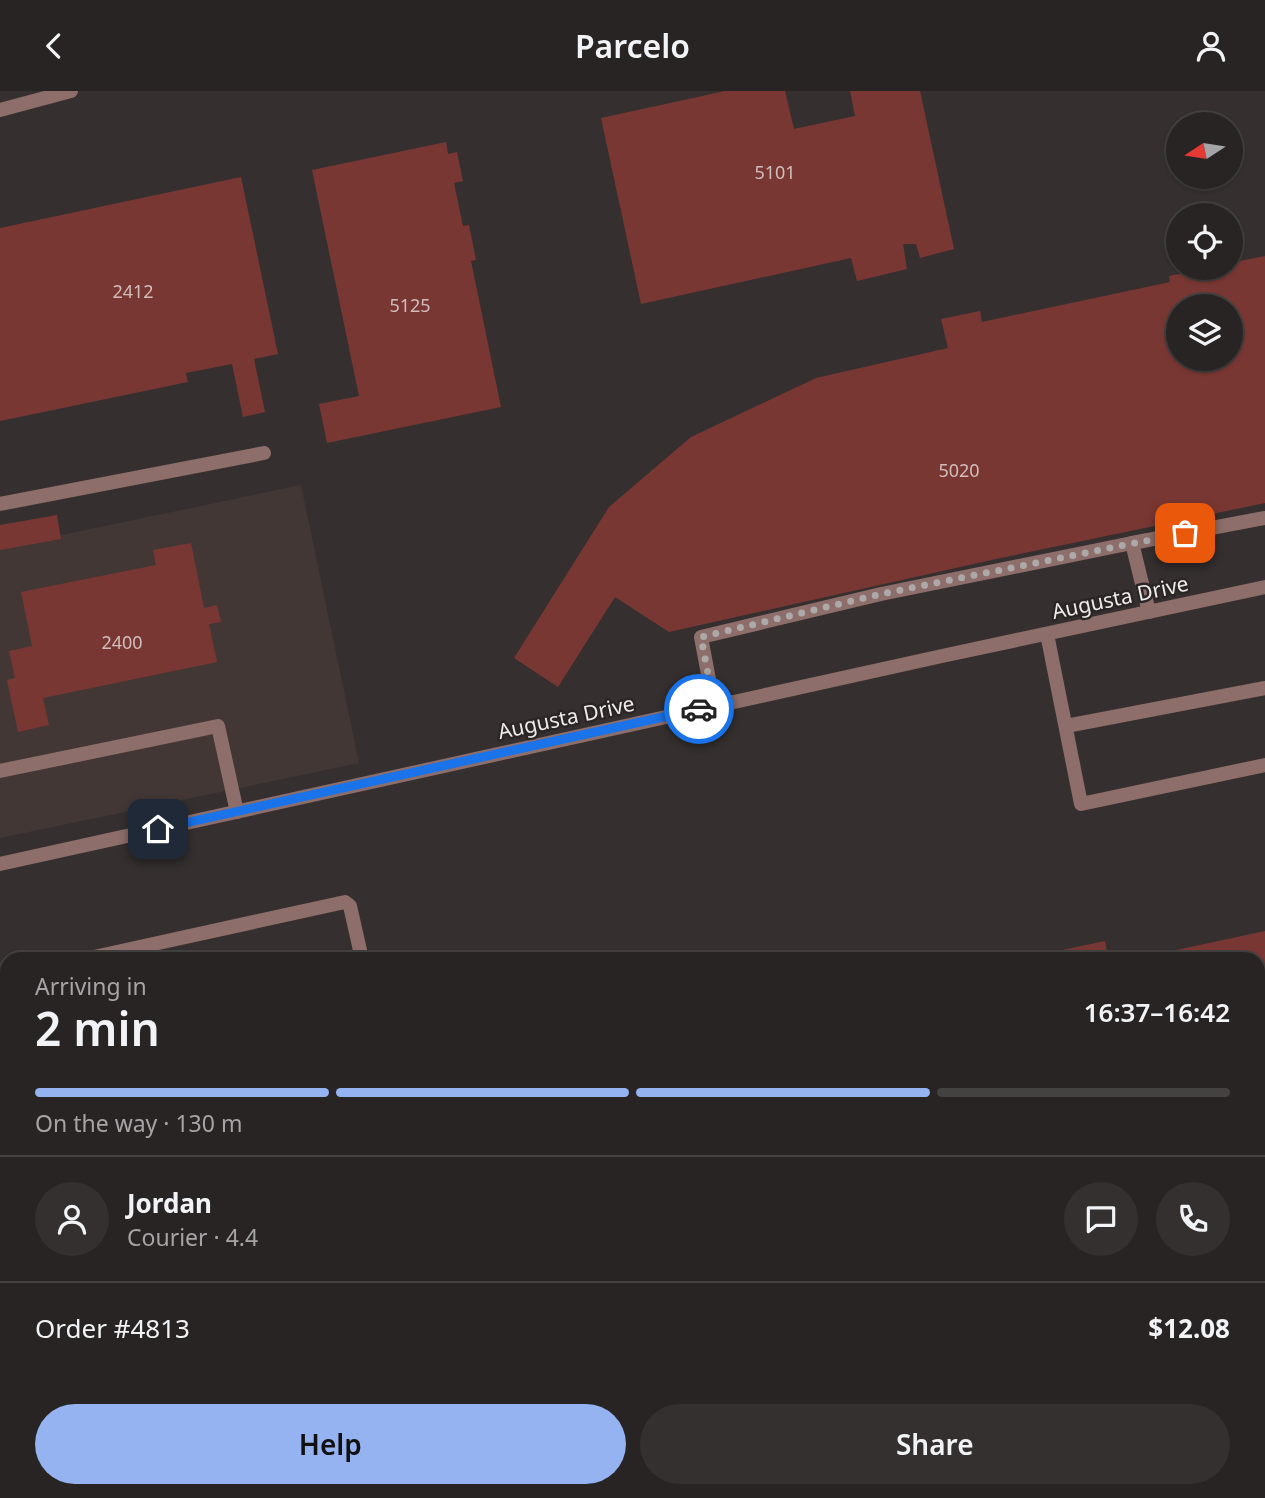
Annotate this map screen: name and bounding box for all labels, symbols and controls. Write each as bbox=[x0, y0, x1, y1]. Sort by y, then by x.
text: Parcelo bbox=[575, 24, 690, 67]
icon: back bbox=[35, 27, 73, 65]
icon: person bbox=[1192, 27, 1230, 65]
north arrow bbox=[1166, 112, 1242, 189]
map controls bbox=[1166, 112, 1243, 371]
house number: 5101 bbox=[754, 160, 796, 184]
button: locate bbox=[1166, 203, 1243, 280]
house number: 2412 bbox=[112, 279, 154, 303]
house number: 5125 bbox=[389, 293, 431, 317]
button: layers bbox=[1166, 294, 1243, 371]
house number: 5020 bbox=[938, 458, 980, 482]
pin bbox=[1155, 503, 1215, 563]
icon: bag bbox=[1166, 514, 1204, 552]
street label: Augusta Drive bbox=[1049, 569, 1191, 625]
house number: 2400 bbox=[101, 630, 143, 654]
courier bbox=[664, 674, 734, 744]
street label: Augusta Drive bbox=[495, 689, 637, 745]
icon: car bbox=[680, 690, 718, 728]
pin bbox=[128, 799, 188, 859]
icon: home bbox=[139, 810, 177, 848]
text: Arriving in bbox=[35, 970, 147, 1002]
text: 16:37–16:42 bbox=[1084, 994, 1230, 1030]
text: 2 min bbox=[35, 997, 160, 1059]
text: On the way · 130 m bbox=[35, 1107, 242, 1139]
button: person bbox=[35, 1182, 109, 1256]
button: chat bbox=[1064, 1182, 1138, 1256]
button: phone bbox=[1156, 1182, 1230, 1256]
text: Jordan bbox=[127, 1185, 212, 1221]
text: Courier · 4.4 bbox=[127, 1221, 258, 1253]
text: Order #4813 bbox=[35, 1310, 190, 1346]
text: $12.08 bbox=[1148, 1310, 1230, 1346]
button: Help bbox=[35, 1404, 626, 1484]
button: Share bbox=[640, 1404, 1230, 1484]

